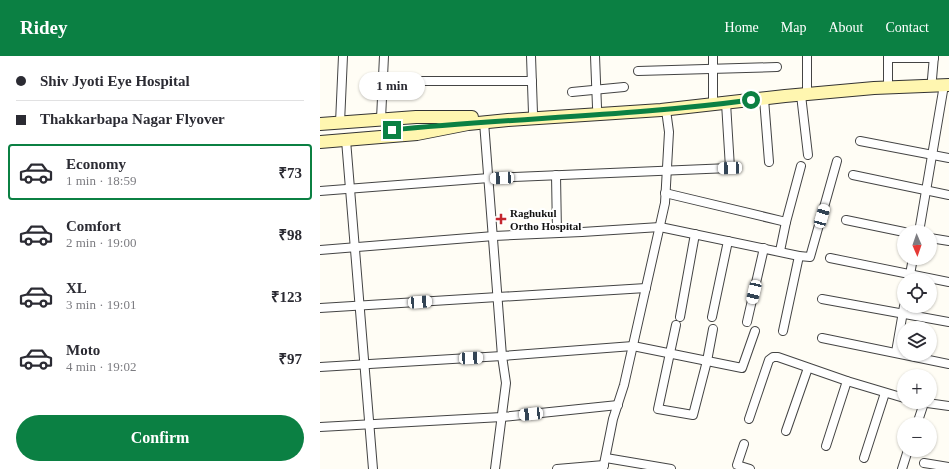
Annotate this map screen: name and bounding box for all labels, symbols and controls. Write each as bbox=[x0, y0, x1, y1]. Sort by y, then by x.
text: Ridey bbox=[20, 17, 68, 38]
text: Home bbox=[725, 20, 759, 35]
text: Map bbox=[781, 20, 806, 35]
text: About bbox=[828, 20, 863, 35]
text: Contact bbox=[885, 20, 929, 35]
callout: 1 min bbox=[359, 72, 425, 100]
text: Shiv Jyoti Eye Hospital bbox=[40, 73, 190, 89]
text: 1 min bbox=[376, 78, 408, 93]
route start bbox=[742, 91, 760, 109]
text: Thakkarbapa Nagar Flyover bbox=[40, 111, 225, 127]
route end bbox=[383, 121, 401, 139]
icon: car bbox=[18, 154, 54, 190]
text: Economy bbox=[66, 156, 126, 172]
car bbox=[718, 162, 742, 174]
text: ₹73 bbox=[278, 165, 302, 181]
car bbox=[490, 171, 514, 185]
text: 1 min · 18:59 bbox=[66, 173, 136, 188]
car bbox=[813, 203, 831, 229]
place label: Raghukul Ortho Hospital bbox=[510, 207, 581, 232]
marker: Raghukul Ortho Hospital bbox=[495, 213, 507, 225]
icon: car bbox=[18, 216, 54, 252]
text: Comfort bbox=[66, 218, 121, 234]
north arrow bbox=[897, 225, 937, 265]
map controls bbox=[897, 225, 937, 457]
text: ₹98 bbox=[278, 227, 302, 243]
text: 2 min · 19:00 bbox=[66, 235, 136, 250]
button: locate bbox=[897, 273, 937, 313]
icon: car bbox=[18, 278, 54, 314]
car bbox=[745, 279, 763, 305]
text: XL bbox=[66, 280, 87, 296]
text: ₹123 bbox=[271, 289, 302, 305]
car bbox=[408, 295, 432, 309]
text: 3 min · 19:01 bbox=[66, 297, 136, 312]
button: layers bbox=[897, 321, 937, 361]
icon: car bbox=[18, 340, 54, 376]
text: Moto bbox=[66, 342, 100, 358]
text: ₹97 bbox=[278, 351, 302, 367]
car bbox=[459, 351, 483, 365]
text: 4 min · 19:02 bbox=[66, 359, 136, 374]
button: + bbox=[897, 369, 937, 409]
car bbox=[518, 407, 544, 421]
button: Confirm bbox=[16, 415, 304, 461]
button: − bbox=[897, 417, 937, 457]

